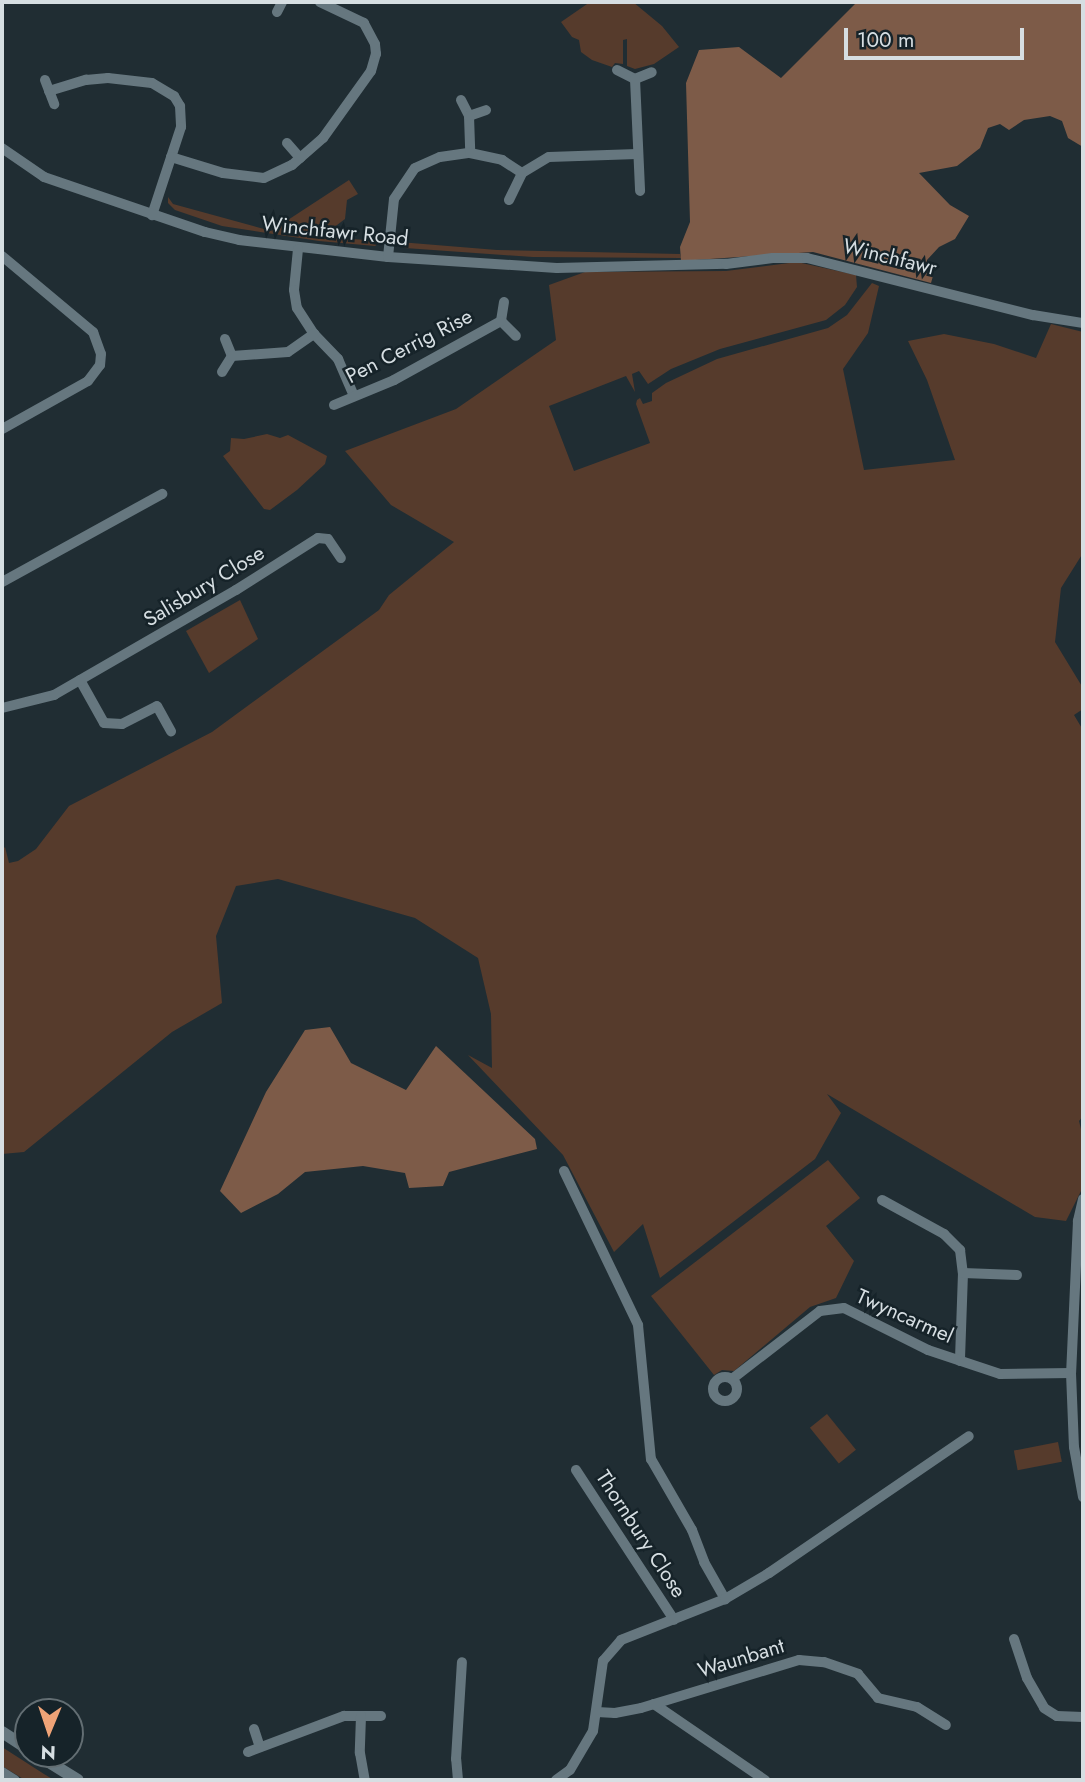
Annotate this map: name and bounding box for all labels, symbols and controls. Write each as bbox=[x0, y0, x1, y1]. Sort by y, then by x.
scale bar bbox=[847, 14, 1027, 58]
text: 100 m bbox=[857, 25, 914, 55]
street label: Winchfawr Road bbox=[260, 211, 410, 251]
street label: Winchfawr bbox=[840, 233, 940, 281]
street label: Pen Cerrig Rise bbox=[341, 303, 477, 389]
street label: Salisbury Close bbox=[139, 540, 269, 632]
street label: Twyncarmel bbox=[853, 1283, 957, 1349]
street label: Thornbury Close bbox=[590, 1466, 692, 1602]
street label: Waunbant bbox=[695, 1633, 787, 1683]
north arrow bbox=[14, 1698, 84, 1768]
text: N bbox=[40, 1739, 56, 1766]

